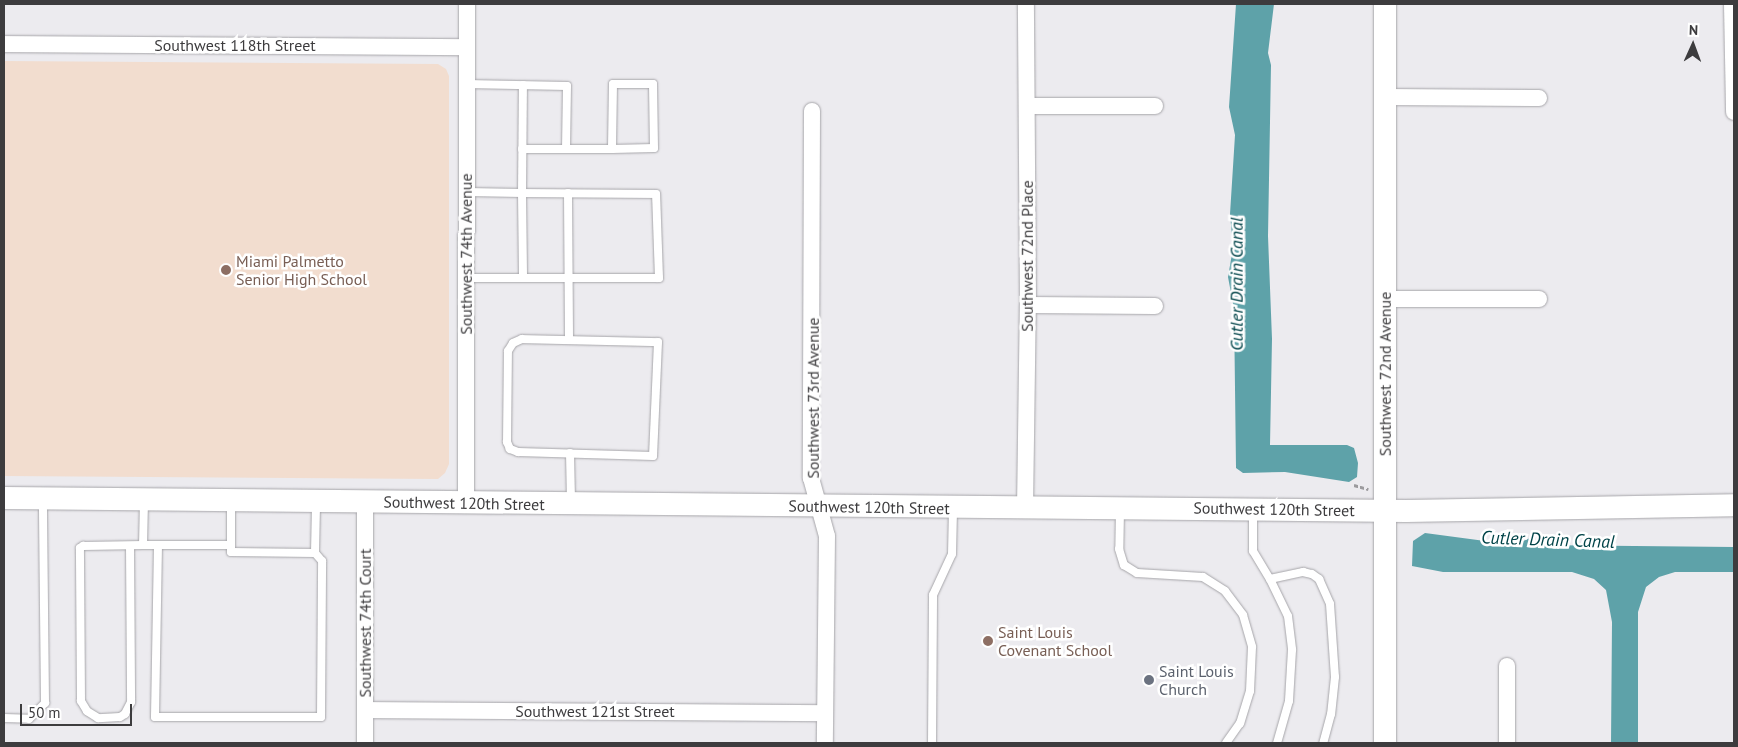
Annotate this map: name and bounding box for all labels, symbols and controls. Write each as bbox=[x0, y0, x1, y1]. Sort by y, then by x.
north arrow bbox=[1668, 20, 1718, 70]
text: N bbox=[1689, 21, 1698, 39]
street label: Southwest 118th Street bbox=[154, 35, 316, 55]
street label: Southwest 74th Avenue bbox=[456, 173, 476, 335]
street label: Southwest 72nd Place bbox=[1017, 180, 1037, 332]
water label: Cutler Drain Canal bbox=[1226, 217, 1248, 351]
place label: Miami Palmetto Senior High School bbox=[236, 251, 367, 289]
marker: Miami Palmetto Senior High School bbox=[220, 264, 232, 276]
street label: Southwest 72nd Avenue bbox=[1375, 291, 1395, 457]
street label: Southwest 73rd Avenue bbox=[803, 317, 823, 479]
street label: Southwest 120th Street bbox=[383, 492, 545, 514]
street label: Southwest 120th Street bbox=[788, 496, 950, 518]
street label: Southwest 120th Street bbox=[1193, 498, 1355, 520]
water label: Cutler Drain Canal bbox=[1481, 527, 1615, 553]
street label: Southwest 74th Court bbox=[355, 548, 375, 698]
place label: Saint Louis Covenant School bbox=[998, 622, 1112, 660]
marker: Saint Louis Covenant School bbox=[982, 635, 994, 647]
place label: Saint Louis Church bbox=[1159, 661, 1234, 699]
marker: Saint Louis Church bbox=[1143, 674, 1155, 686]
scale bar bbox=[22, 694, 135, 726]
street label: Southwest 121st Street bbox=[515, 701, 675, 721]
text: 50 m bbox=[28, 703, 61, 722]

